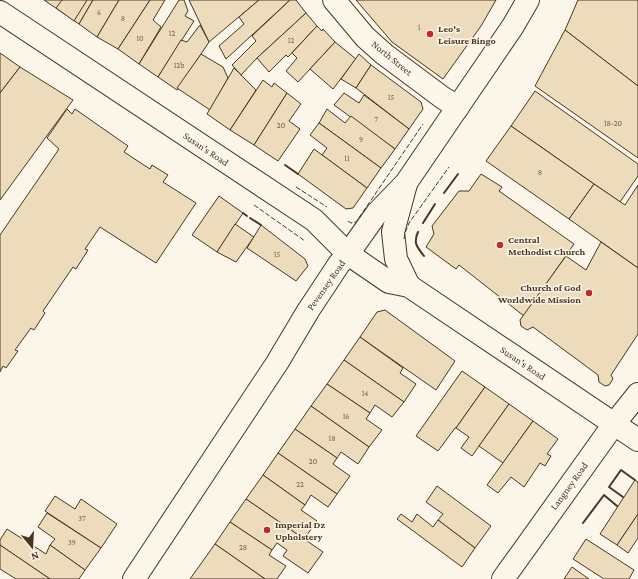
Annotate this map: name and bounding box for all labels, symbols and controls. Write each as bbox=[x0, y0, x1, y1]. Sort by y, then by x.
house number: 6 bbox=[97, 8, 101, 17]
house number: 8 bbox=[121, 14, 125, 23]
house number: 1 bbox=[418, 23, 421, 32]
place label: Leo's Leisure Bingo bbox=[438, 23, 496, 46]
house number: 12 bbox=[169, 29, 175, 38]
marker: Leo's Leisure Bingo bbox=[425, 29, 435, 39]
house number: 10 bbox=[136, 34, 144, 43]
house number: 12 bbox=[288, 36, 294, 45]
street label: North Street bbox=[369, 38, 415, 78]
house number: 12b bbox=[174, 61, 184, 70]
house number: 15 bbox=[388, 93, 394, 102]
house number: 7 bbox=[374, 115, 378, 124]
house number: 18-20 bbox=[604, 119, 623, 128]
house number: 20 bbox=[277, 121, 286, 130]
street label: Susan's Road bbox=[181, 130, 231, 169]
house number: 9 bbox=[359, 135, 363, 144]
house number: 11 bbox=[344, 154, 350, 163]
house number: 8 bbox=[538, 168, 542, 177]
place label: Central Methodist Church bbox=[508, 234, 586, 257]
marker: Central Methodist Church bbox=[495, 240, 505, 250]
house number: 15 bbox=[274, 250, 280, 259]
street label: Pevensey Road bbox=[305, 257, 348, 312]
place label: Church of God Worldwide Mission bbox=[497, 282, 582, 305]
marker: Church of God Worldwide Mission bbox=[584, 288, 594, 298]
street label: Susan's Road bbox=[498, 344, 548, 383]
house number: 14 bbox=[362, 389, 368, 398]
house number: 16 bbox=[343, 412, 349, 421]
house number: 18 bbox=[329, 434, 335, 443]
house number: 20 bbox=[309, 457, 318, 466]
street label: Langney Road bbox=[548, 459, 590, 512]
house number: 22 bbox=[296, 480, 304, 489]
house number: 37 bbox=[78, 514, 86, 523]
place label: Imperial Dz Upholstery bbox=[275, 519, 326, 542]
marker: Imperial Dz Upholstery bbox=[262, 525, 272, 535]
north arrow bbox=[12, 527, 52, 567]
house number: 39 bbox=[68, 538, 76, 547]
house number: 28 bbox=[239, 543, 247, 552]
text: N bbox=[29, 550, 41, 564]

